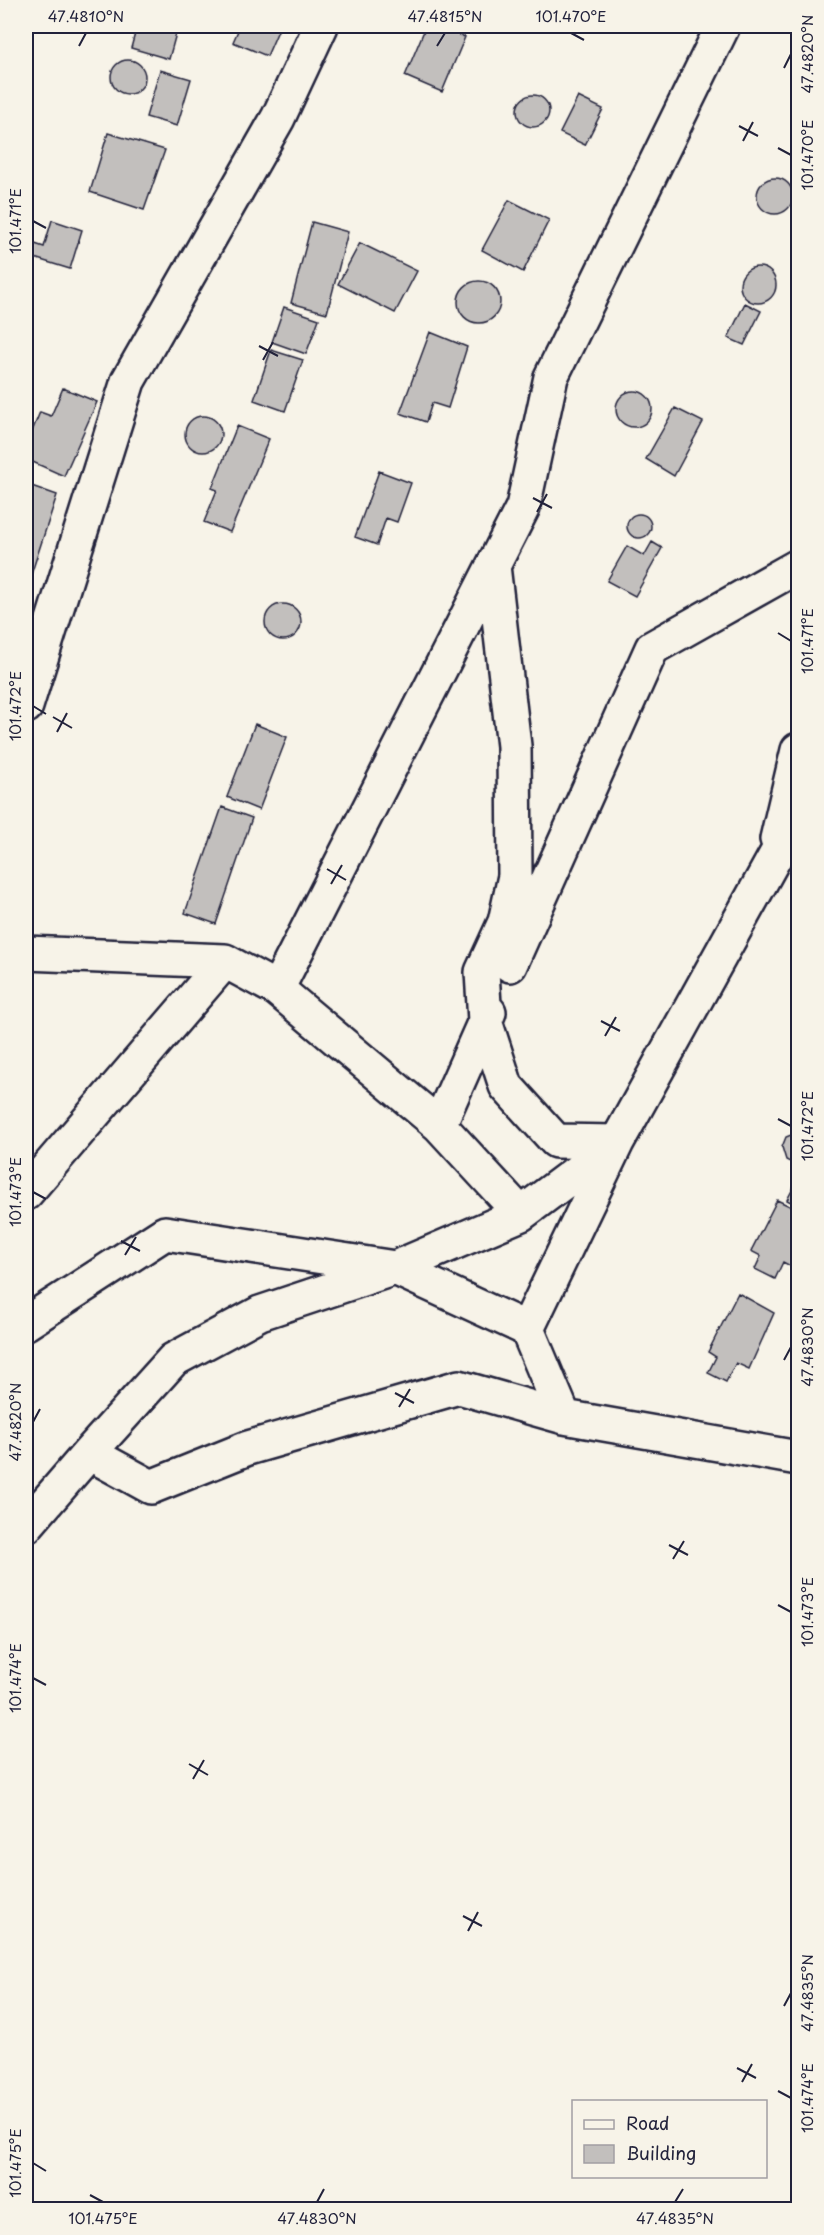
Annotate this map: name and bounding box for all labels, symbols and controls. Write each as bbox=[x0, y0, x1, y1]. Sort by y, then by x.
text: 47.4810°N bbox=[48, 4, 124, 27]
text: 47.4815°N bbox=[407, 4, 483, 27]
text: 101.470°E bbox=[536, 4, 606, 27]
text: 47.4820°N bbox=[795, 14, 818, 94]
text: 101.470°E bbox=[795, 120, 818, 190]
text: 101.471°E bbox=[3, 188, 26, 254]
text: 101.471°E bbox=[795, 608, 818, 674]
text: 101.472°E bbox=[3, 671, 26, 741]
text: 101.472°E bbox=[795, 1091, 818, 1161]
text: 101.473°E bbox=[3, 1157, 26, 1227]
text: 47.4830°N bbox=[795, 1307, 818, 1387]
text: 47.4820°N bbox=[3, 1382, 26, 1462]
text: 101.473°E bbox=[795, 1577, 818, 1647]
text: 101.474°E bbox=[3, 1643, 26, 1713]
text: 47.4835°N bbox=[795, 1954, 818, 2032]
text: 101.474°E bbox=[795, 2063, 818, 2133]
legend bbox=[572, 2100, 767, 2178]
text: Road bbox=[626, 2109, 670, 2136]
text: 101.475°E bbox=[3, 2128, 26, 2198]
text: Building bbox=[626, 2139, 696, 2166]
text: 101.475°E bbox=[68, 2206, 138, 2229]
text: 47.4830°N bbox=[277, 2206, 357, 2229]
text: 47.4835°N bbox=[636, 2206, 714, 2229]

